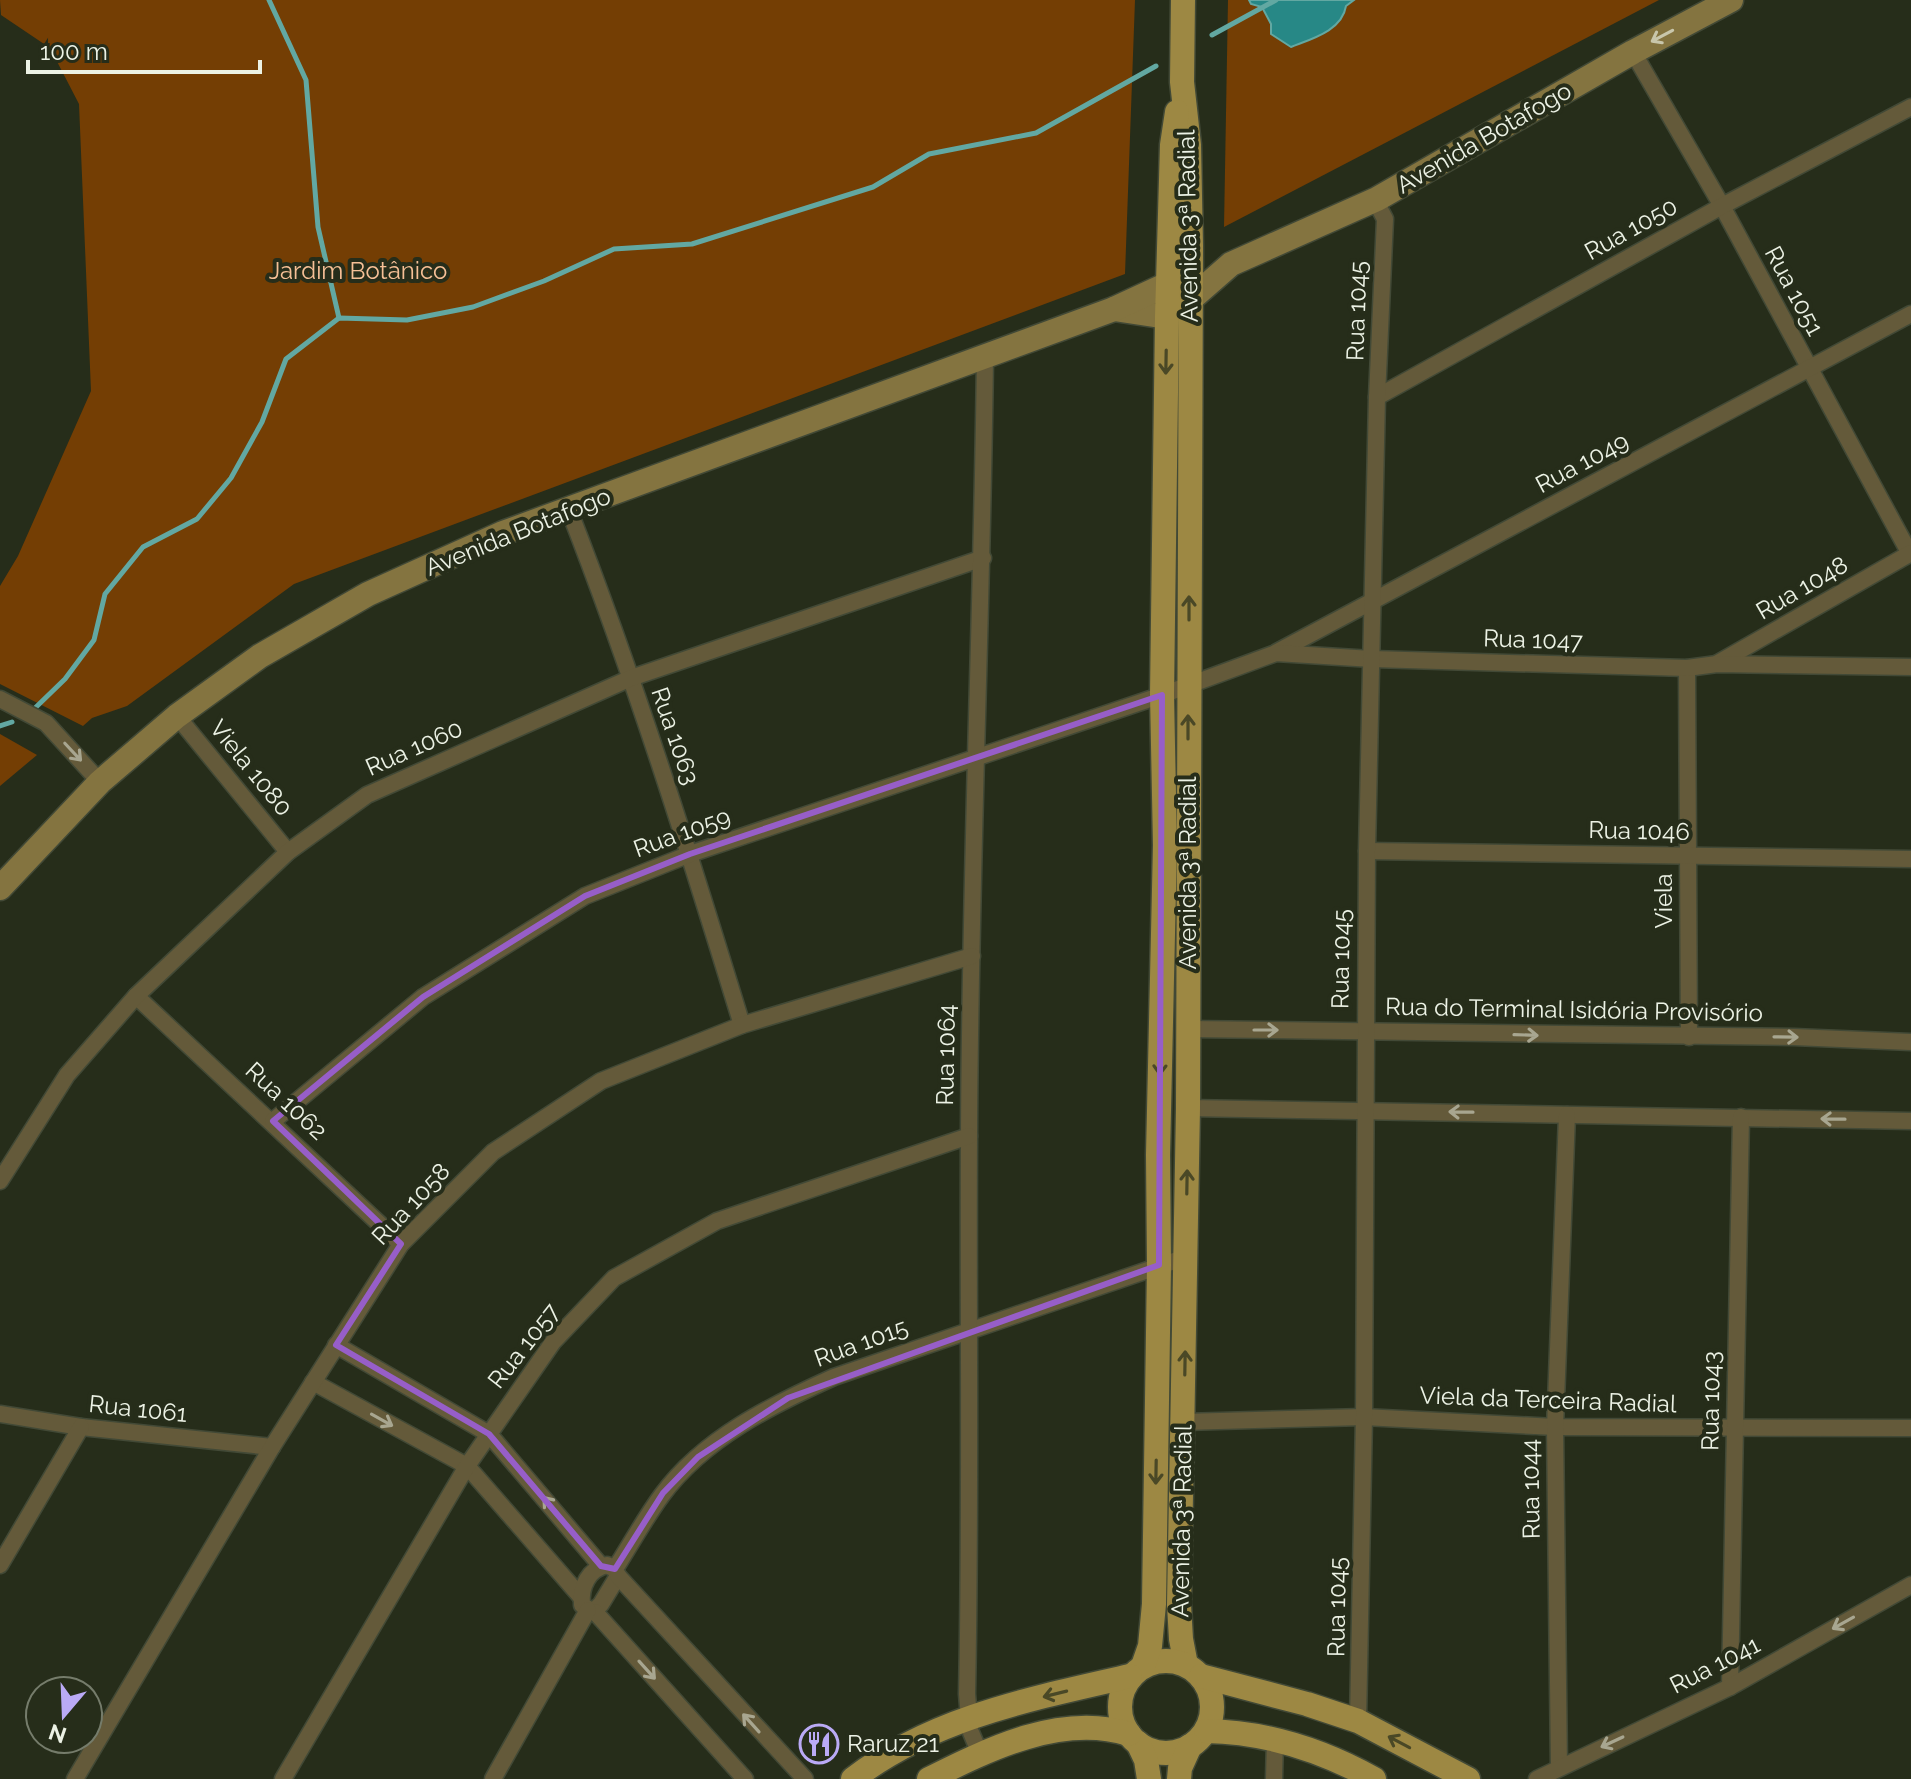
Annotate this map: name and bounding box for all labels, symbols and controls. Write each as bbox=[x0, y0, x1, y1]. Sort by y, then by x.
scale bar bbox=[28, 24, 260, 74]
one-way arrow bbox=[1651, 29, 1674, 45]
text: 100 m bbox=[40, 37, 108, 66]
street label: Avenida Botafogo bbox=[1391, 76, 1576, 199]
street label: Avenida 3ª Radial bbox=[1171, 129, 1204, 323]
street label: Rua 1050 bbox=[1579, 191, 1682, 266]
street label: Rua 1051 bbox=[1759, 241, 1830, 341]
park label: Jardim Botânico bbox=[269, 256, 447, 285]
street label: Rua 1045 bbox=[1340, 260, 1373, 362]
one-way arrow bbox=[1158, 348, 1174, 375]
street label: Rua 1049 bbox=[1530, 426, 1633, 499]
street label: Avenida Botafogo bbox=[421, 481, 615, 582]
street label: Rua 1048 bbox=[1751, 550, 1853, 625]
one-way arrow bbox=[1181, 595, 1197, 622]
street label: Rua 1047 bbox=[1483, 623, 1584, 656]
street label: Rua 1063 bbox=[645, 683, 706, 788]
street label: Rua 1060 bbox=[361, 713, 467, 782]
street label: Viela 1080 bbox=[204, 714, 299, 822]
one-way arrow bbox=[1180, 714, 1196, 741]
one-way arrow bbox=[64, 742, 83, 762]
street label: Avenida 3ª Radial bbox=[1173, 776, 1202, 969]
street label: Rua 1059 bbox=[629, 802, 734, 863]
street label: Rua 1046 bbox=[1588, 815, 1690, 846]
street label: Viela bbox=[1649, 873, 1678, 929]
street label: Rua 1045 bbox=[1325, 909, 1356, 1009]
street label: Rua do Terminal Isidória Provisório bbox=[1385, 992, 1763, 1027]
street label: Rua 1064 bbox=[930, 1004, 961, 1106]
one-way arrow bbox=[1252, 1022, 1279, 1038]
one-way arrow bbox=[1512, 1027, 1539, 1043]
one-way arrow bbox=[1772, 1029, 1799, 1045]
one-way arrow bbox=[1153, 1049, 1168, 1076]
street label: Rua 1062 bbox=[240, 1056, 333, 1146]
one-way arrow bbox=[1448, 1105, 1475, 1120]
one-way arrow bbox=[1820, 1112, 1847, 1127]
street label: Rua 1058 bbox=[366, 1157, 456, 1251]
one-way arrow bbox=[1179, 1169, 1195, 1196]
street label: Rua 1057 bbox=[481, 1297, 566, 1394]
street label: Rua 1015 bbox=[810, 1312, 911, 1373]
one-way arrow bbox=[1177, 1350, 1192, 1377]
street label: Rua 1043 bbox=[1695, 1351, 1726, 1451]
street label: Viela da Terceira Radial bbox=[1419, 1381, 1677, 1418]
street label: Rua 1061 bbox=[87, 1389, 189, 1428]
one-way arrow bbox=[369, 1412, 393, 1428]
street label: Avenida 3ª Radial bbox=[1165, 1424, 1198, 1618]
street label: Rua 1044 bbox=[1515, 1439, 1546, 1539]
one-way arrow bbox=[1149, 1458, 1164, 1485]
one-way arrow bbox=[542, 1497, 560, 1517]
street label: Rua 1045 bbox=[1321, 1557, 1352, 1657]
one-way arrow bbox=[1832, 1615, 1855, 1631]
street label: Rua 1041 bbox=[1665, 1630, 1765, 1700]
one-way arrow bbox=[638, 1659, 656, 1679]
north arrow bbox=[24, 1675, 104, 1755]
one-way arrow bbox=[1042, 1688, 1068, 1703]
one-way arrow bbox=[742, 1713, 760, 1733]
text: N bbox=[45, 1719, 70, 1749]
restaurant icon: Raruz 21 bbox=[798, 1723, 840, 1765]
place label: Raruz 21 bbox=[847, 1729, 939, 1758]
one-way arrow bbox=[1388, 1734, 1412, 1750]
one-way arrow bbox=[1600, 1735, 1624, 1750]

